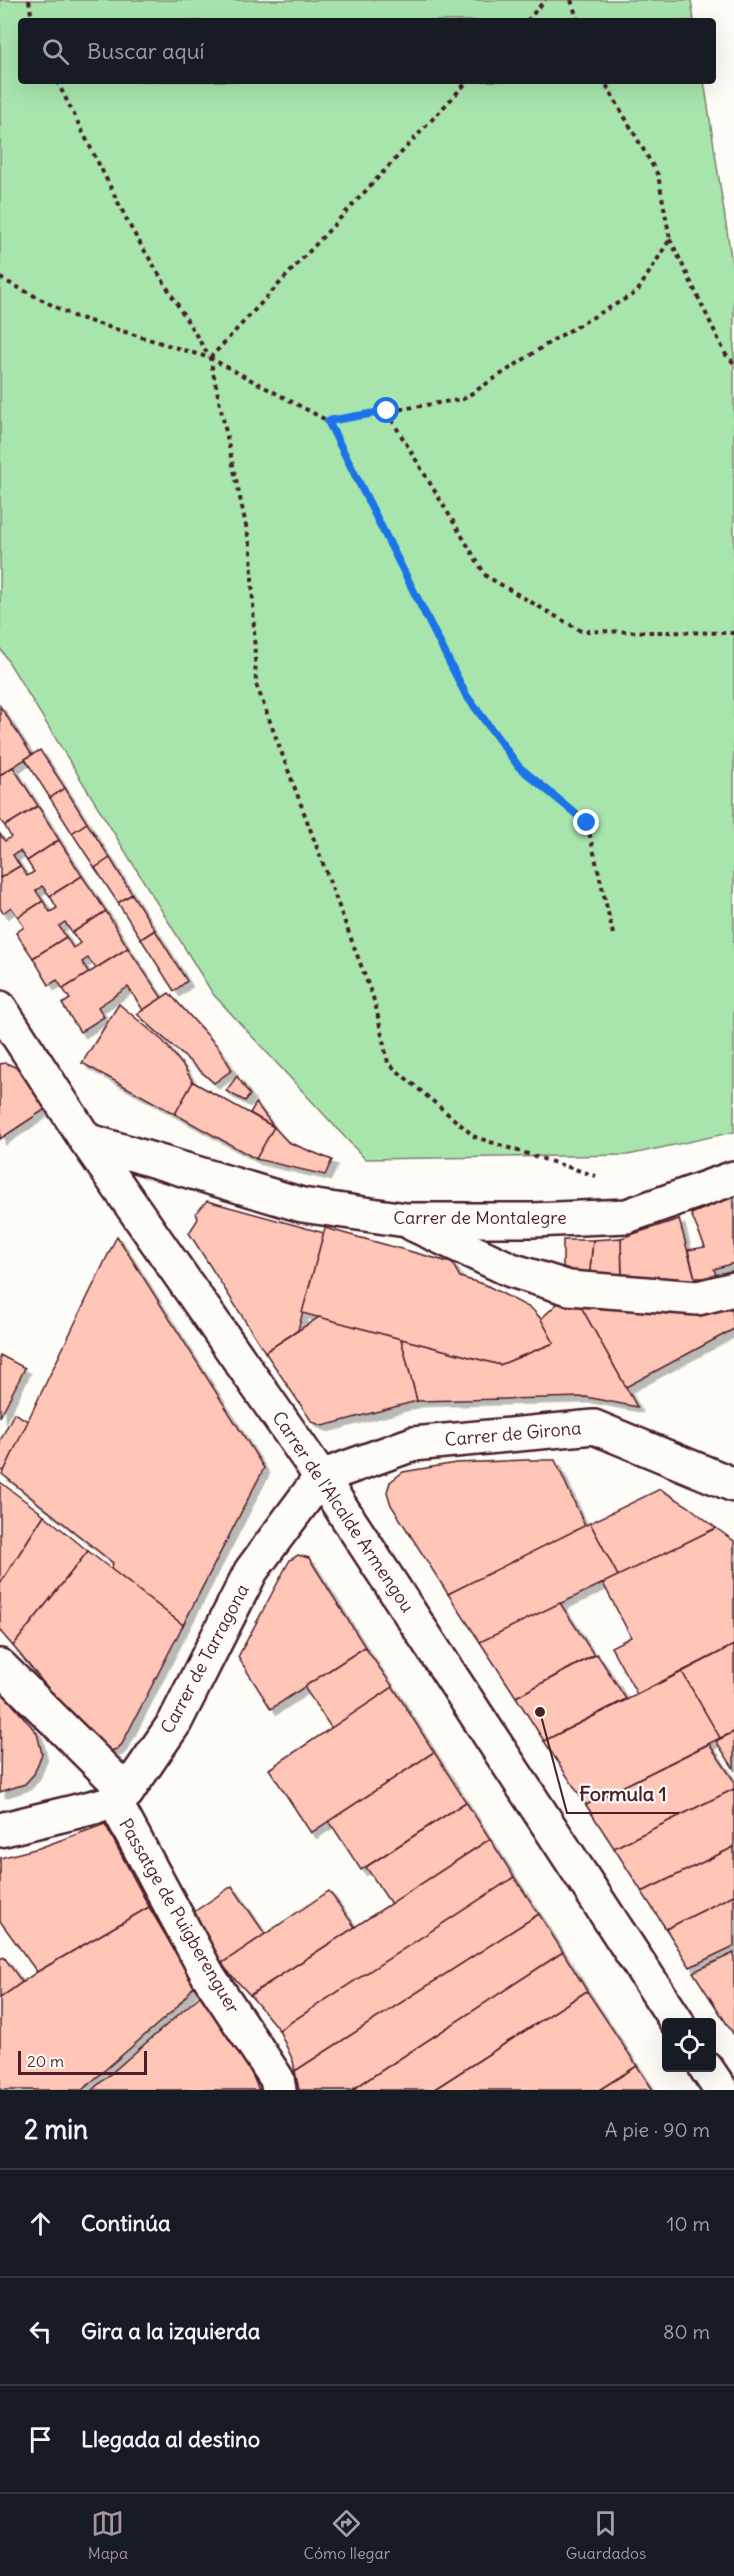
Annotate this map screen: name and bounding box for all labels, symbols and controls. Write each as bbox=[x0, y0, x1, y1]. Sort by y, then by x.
search box bbox=[18, 18, 716, 84]
icon: search bbox=[39, 35, 72, 68]
text: Buscar aquí bbox=[87, 37, 204, 65]
route start bbox=[373, 397, 399, 423]
route end bbox=[573, 809, 599, 835]
street label: Carrer de Montalegre bbox=[393, 1206, 567, 1229]
street label: Carrer de l'Alcalde Armengou bbox=[267, 1407, 419, 1617]
street label: Carrer de Girona bbox=[444, 1416, 582, 1451]
street label: Carrer de Tarragona bbox=[155, 1580, 254, 1737]
callout: Formula 1 bbox=[567, 1775, 679, 1813]
text: Formula 1 bbox=[579, 1781, 667, 1806]
street label: Passatge de Puigberenguer bbox=[114, 1814, 245, 2018]
map controls bbox=[662, 2018, 716, 2072]
button: locate bbox=[662, 2018, 716, 2072]
scale bar bbox=[18, 2048, 147, 2076]
text: 20 m bbox=[27, 2051, 64, 2071]
text: 2 min bbox=[24, 2113, 88, 2146]
text: A pie · 90 m bbox=[605, 2117, 710, 2142]
icon: ahead bbox=[24, 2207, 57, 2240]
text: Continúa bbox=[81, 2209, 170, 2237]
text: 10 m bbox=[667, 2211, 710, 2236]
icon: left bbox=[24, 2315, 57, 2348]
text: Gira a la izquierda bbox=[81, 2317, 260, 2345]
text: 80 m bbox=[663, 2319, 710, 2344]
icon: arrive bbox=[24, 2423, 57, 2456]
text: Llegada al destino bbox=[81, 2425, 260, 2453]
tab: Mapa bbox=[88, 2507, 128, 2563]
tab: Cómo llegar bbox=[304, 2507, 390, 2563]
tab: Guardados bbox=[566, 2507, 646, 2563]

